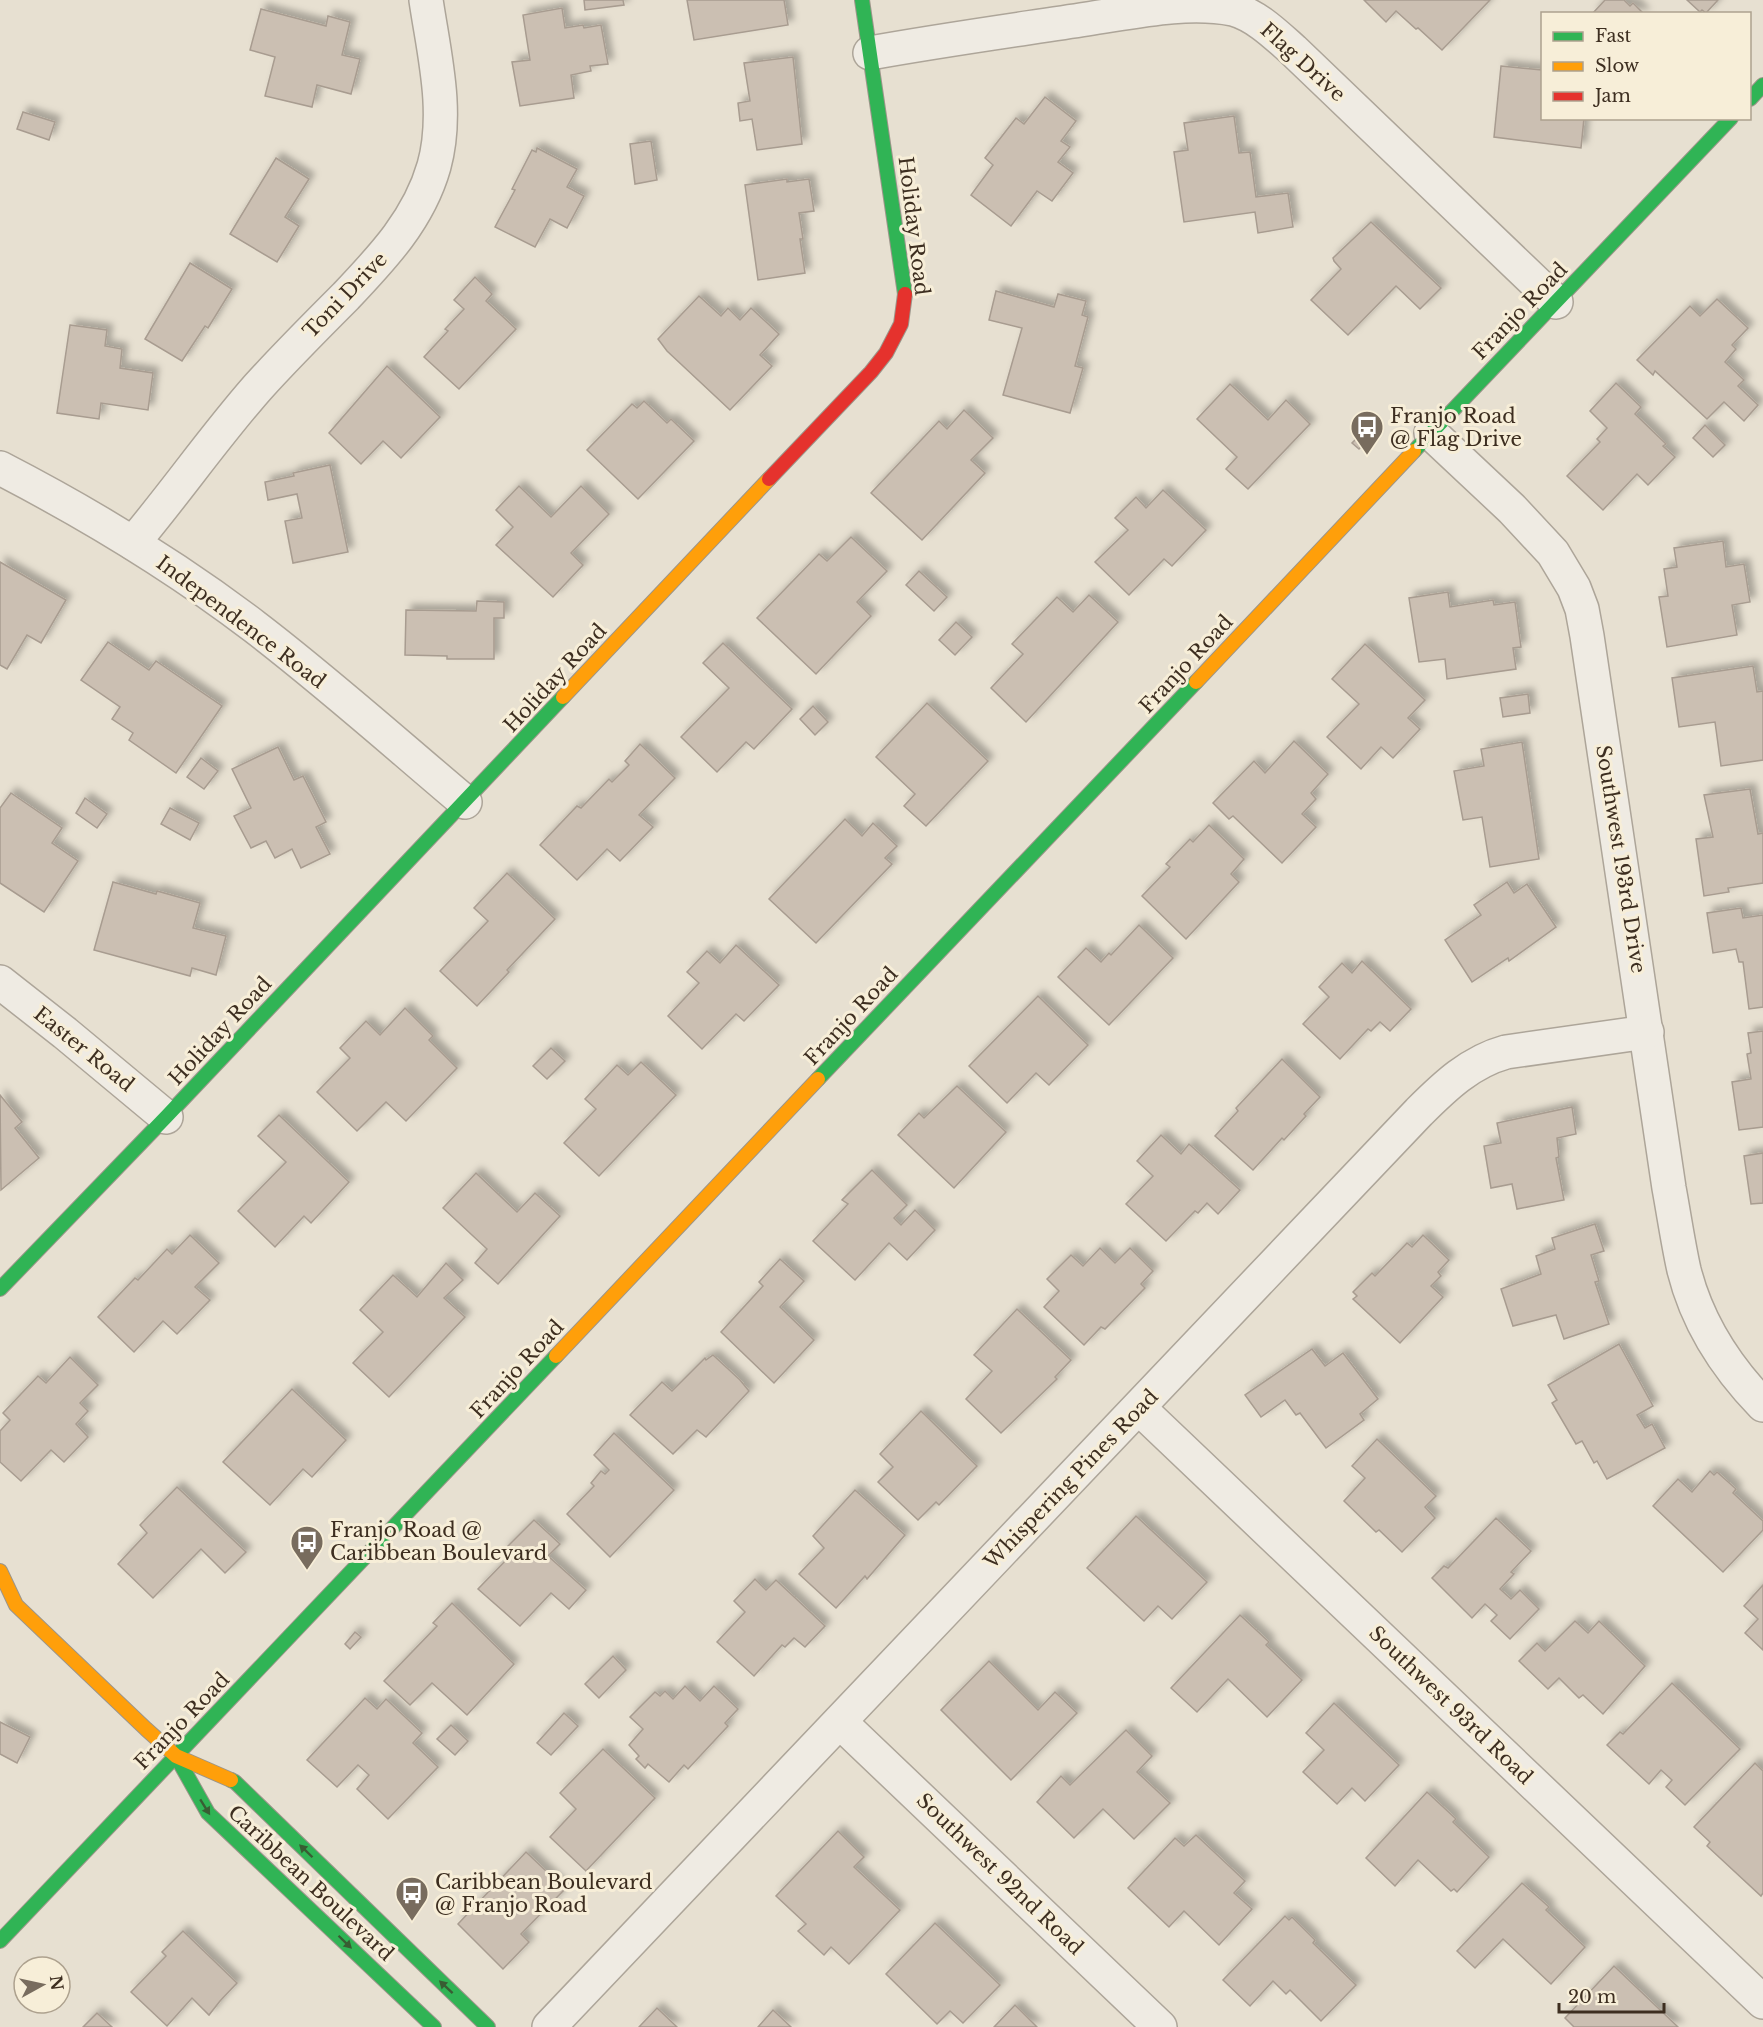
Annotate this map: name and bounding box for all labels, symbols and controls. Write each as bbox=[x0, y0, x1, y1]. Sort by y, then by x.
legend bbox=[1541, 12, 1751, 120]
street label: Flag Drive bbox=[1256, 18, 1350, 106]
text: Fast bbox=[1595, 25, 1632, 47]
text: Slow bbox=[1595, 55, 1640, 77]
text: Jam bbox=[1593, 85, 1631, 107]
street label: Holiday Road bbox=[894, 155, 934, 297]
street label: Toni Drive bbox=[298, 247, 392, 343]
street label: Franjo Road bbox=[1468, 257, 1572, 365]
place label: Franjo Road @ Flag Drive bbox=[1390, 404, 1522, 451]
bus stop icon: Franjo Road @ Flag Drive bbox=[1349, 409, 1385, 456]
street label: Independence Road bbox=[152, 551, 330, 693]
street label: Franjo Road bbox=[1134, 610, 1238, 718]
street label: Holiday Road bbox=[499, 619, 611, 737]
street label: Southwest 193rd Drive bbox=[1591, 743, 1651, 975]
street label: Franjo Road bbox=[799, 962, 903, 1070]
street label: Holiday Road bbox=[164, 972, 276, 1090]
street label: Easter Road bbox=[29, 1001, 139, 1097]
street label: Franjo Road bbox=[465, 1315, 569, 1423]
street label: Whispering Pines Road bbox=[978, 1384, 1163, 1574]
place label: Franjo Road @ Caribbean Boulevard bbox=[330, 1518, 547, 1565]
bus stop icon: Franjo Road @ Caribbean Boulevard bbox=[289, 1524, 325, 1571]
street label: Southwest 93rd Road bbox=[1364, 1621, 1538, 1789]
street label: Franjo Road bbox=[130, 1667, 234, 1775]
street label: Southwest 92nd Road bbox=[912, 1788, 1088, 1960]
one-way arrow bbox=[200, 1799, 211, 1815]
street label: Caribbean Boulevard bbox=[223, 1800, 399, 1966]
one-way arrow bbox=[299, 1845, 313, 1859]
place label: Caribbean Boulevard @ Franjo Road bbox=[435, 1870, 652, 1917]
bus stop icon: Caribbean Boulevard @ Franjo Road bbox=[394, 1875, 430, 1922]
one-way arrow bbox=[337, 1935, 351, 1949]
north arrow bbox=[12, 1955, 72, 2015]
text: N bbox=[46, 1974, 68, 1992]
scale bar bbox=[1559, 1976, 1664, 2014]
one-way arrow bbox=[438, 1980, 453, 1994]
text: 20 m bbox=[1568, 1986, 1616, 2008]

